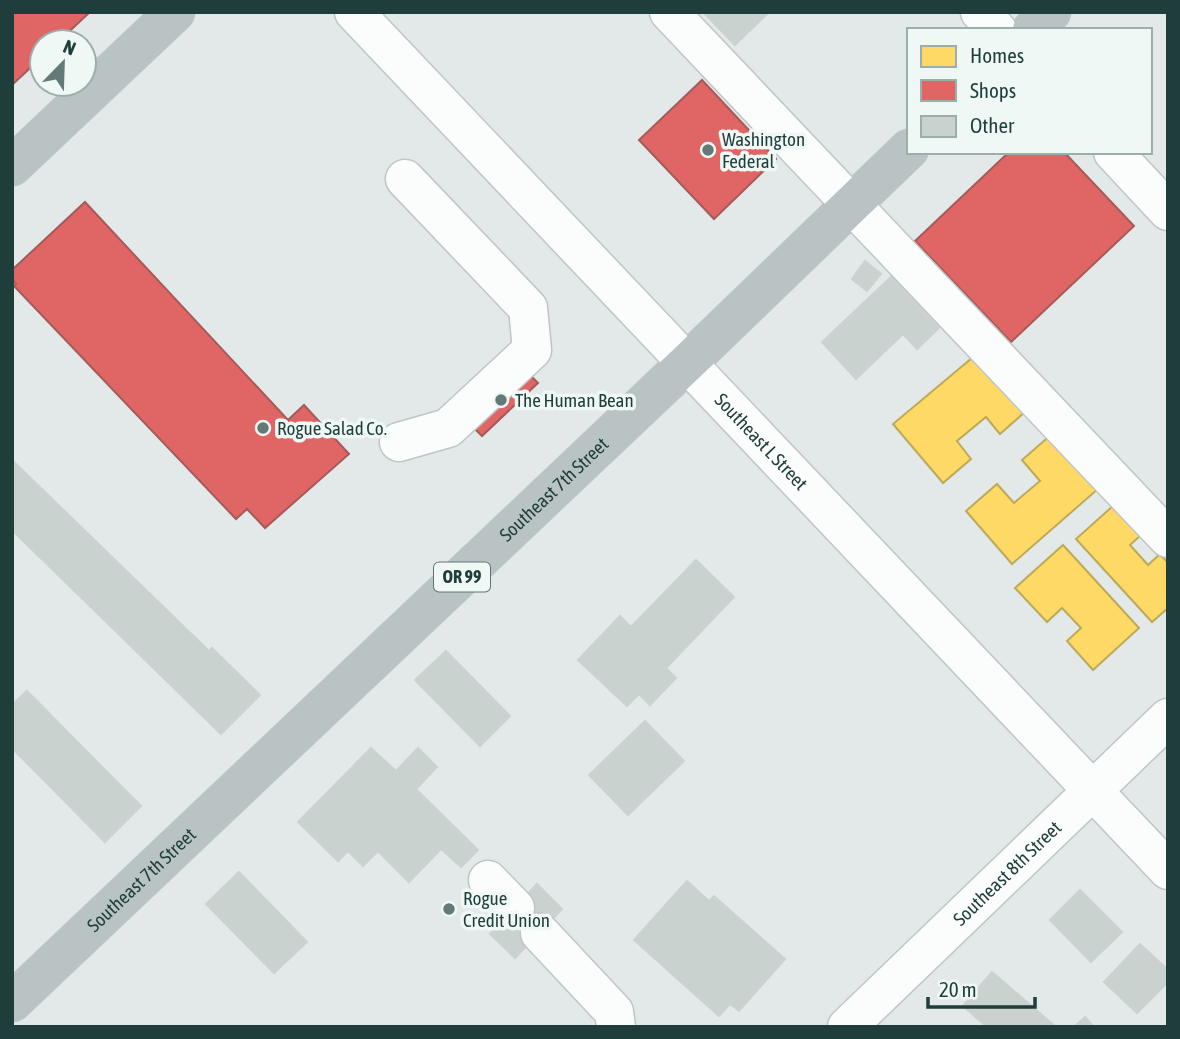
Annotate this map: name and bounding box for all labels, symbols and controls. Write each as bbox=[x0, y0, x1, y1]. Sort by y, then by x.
north arrow bbox=[28, 28, 98, 98]
legend bbox=[907, 28, 1152, 154]
text: N bbox=[60, 35, 79, 60]
text: Homes bbox=[970, 43, 1024, 67]
text: Shops bbox=[970, 78, 1016, 102]
text: Other bbox=[970, 113, 1015, 137]
place label: Washington Federal bbox=[722, 128, 805, 172]
marker: Washington Federal bbox=[700, 142, 716, 158]
place label: The Human Bean bbox=[515, 389, 634, 411]
street label: Southeast L Street bbox=[711, 389, 812, 494]
marker: The Human Bean bbox=[493, 392, 509, 408]
place label: Rogue Salad Co. bbox=[277, 417, 387, 439]
marker: Rogue Salad Co. bbox=[255, 420, 271, 436]
street label: Southeast 7th Street bbox=[495, 433, 613, 546]
road number: OR 99 bbox=[434, 562, 490, 592]
street label: Southeast 8th Street bbox=[948, 816, 1065, 930]
street label: Southeast 7th Street bbox=[82, 823, 200, 936]
place label: Rogue Credit Union bbox=[463, 887, 550, 931]
marker: Rogue Credit Union bbox=[441, 901, 457, 917]
scale bar bbox=[928, 965, 1035, 1009]
text: 20 m bbox=[939, 977, 977, 1001]

